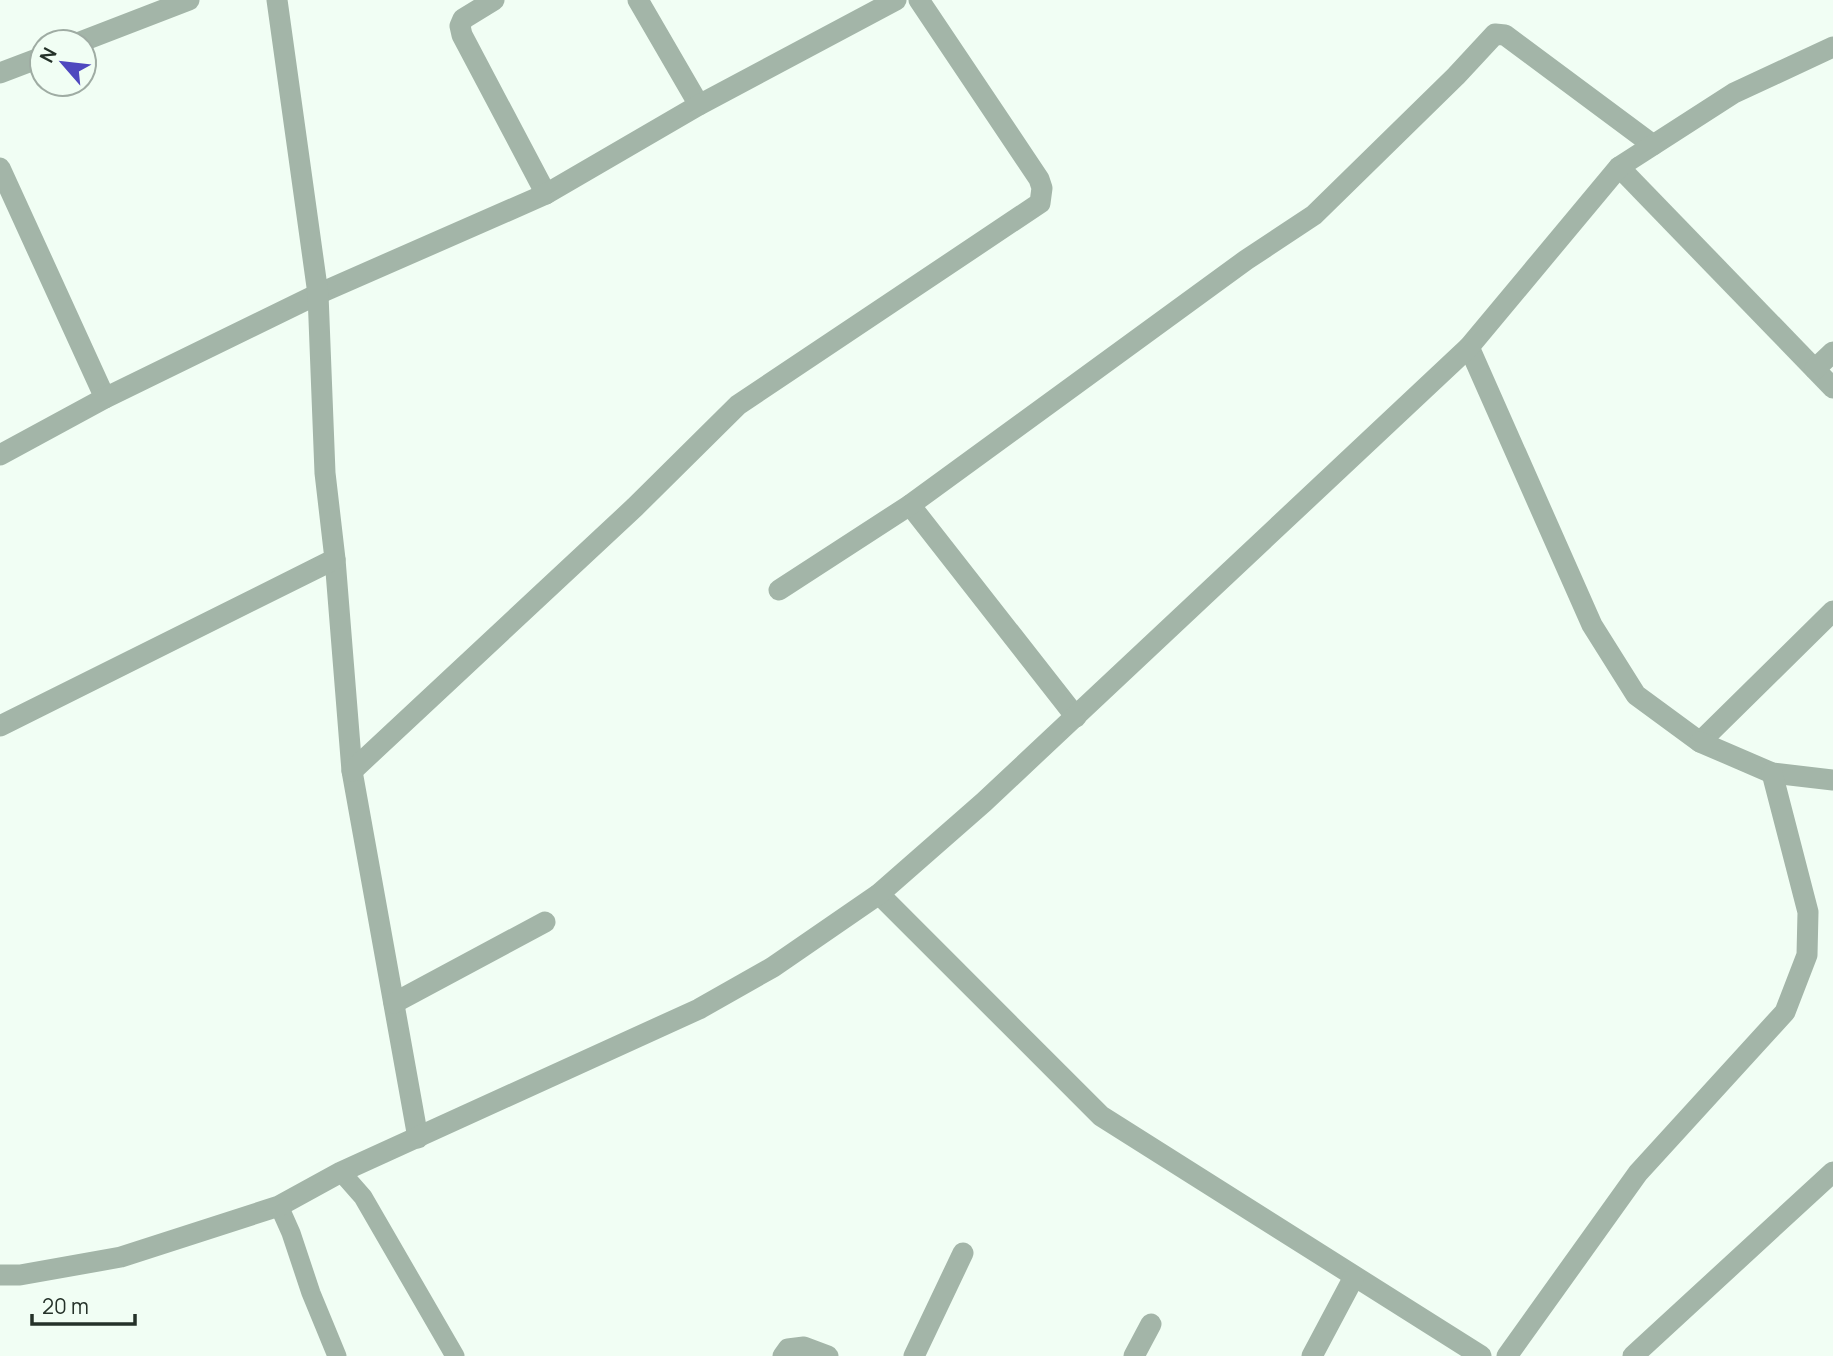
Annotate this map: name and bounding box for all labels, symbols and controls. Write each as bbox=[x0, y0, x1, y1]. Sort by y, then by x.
north arrow bbox=[28, 28, 98, 98]
text: N bbox=[33, 43, 63, 67]
scale bar bbox=[32, 1282, 135, 1326]
text: 20 m bbox=[42, 1292, 89, 1320]

